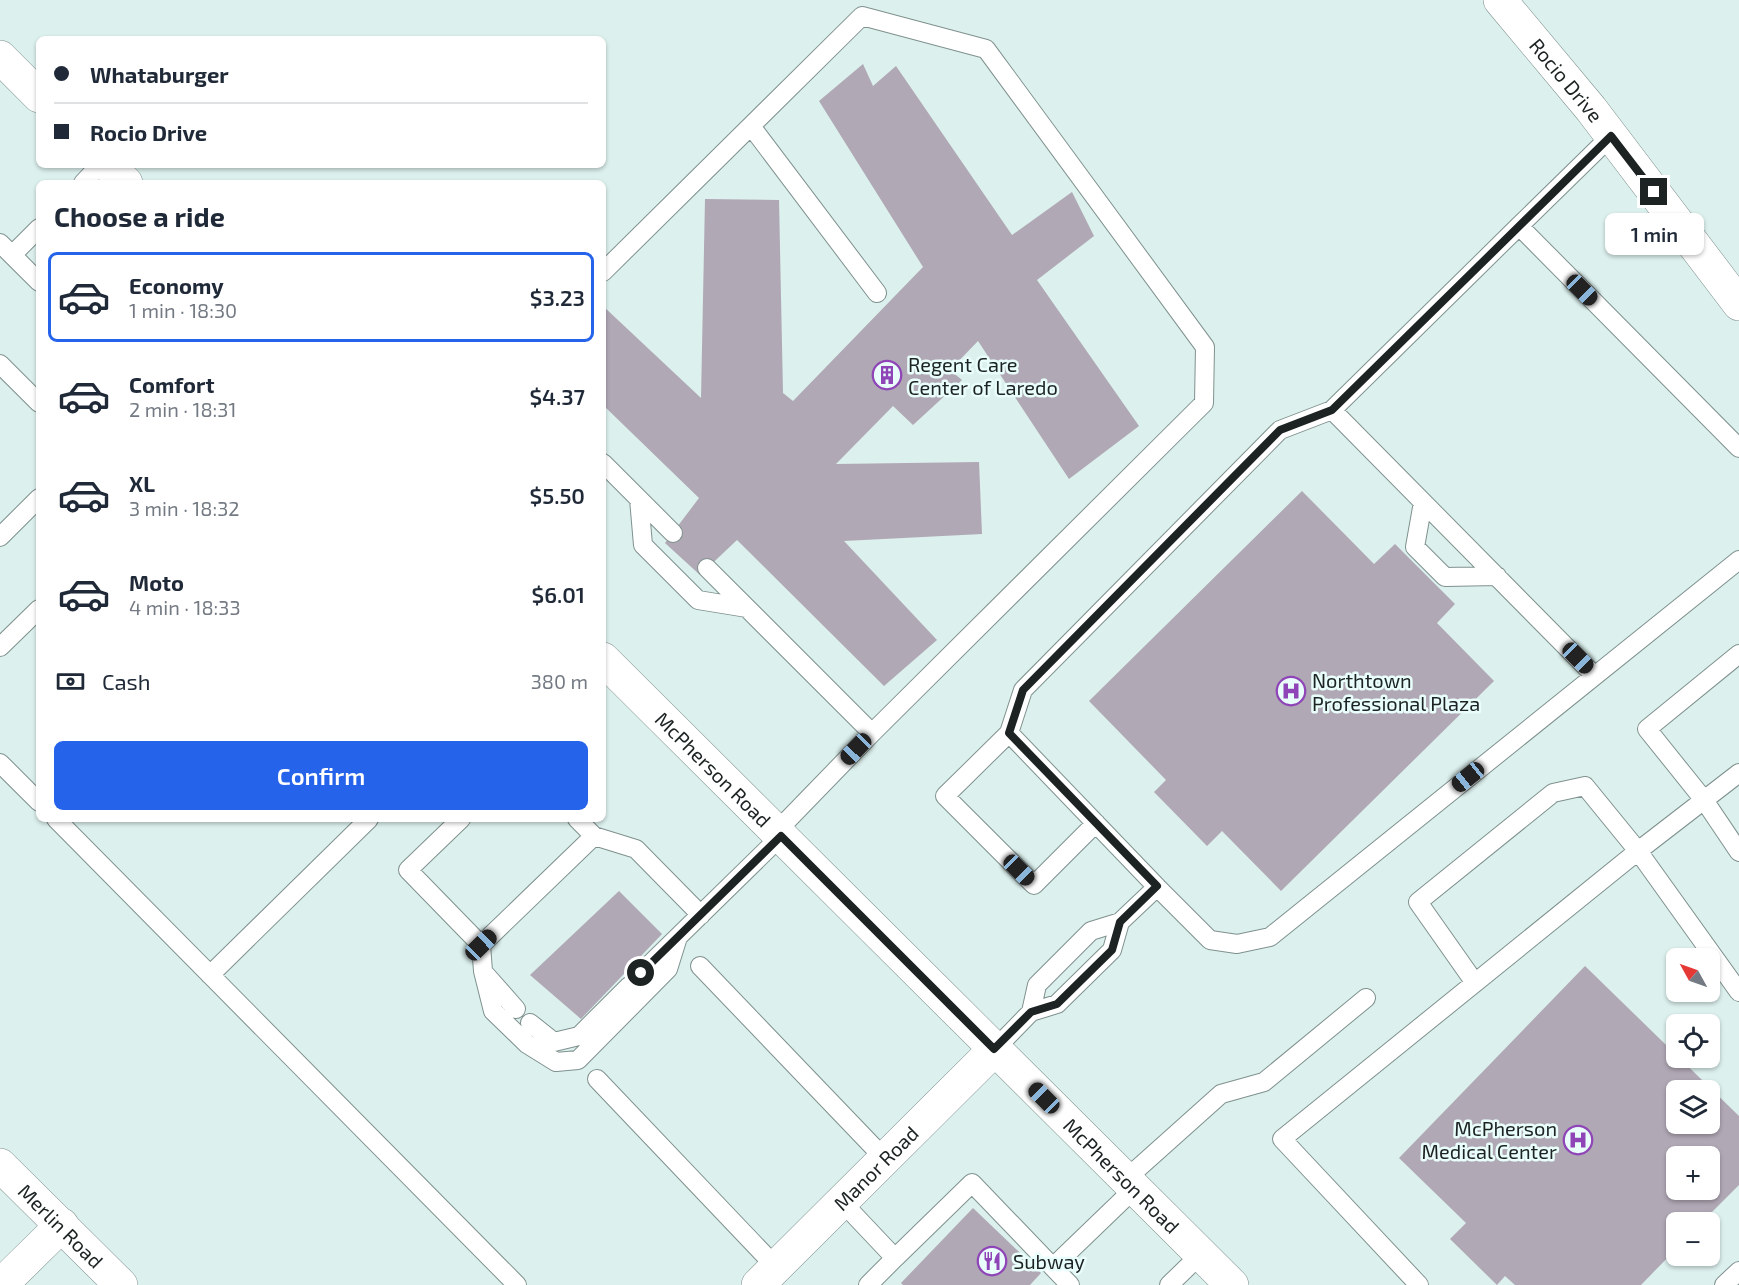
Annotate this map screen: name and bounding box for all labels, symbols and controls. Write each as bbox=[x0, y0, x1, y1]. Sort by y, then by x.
street label: Rocio Drive bbox=[1525, 33, 1608, 127]
text: Whataburger bbox=[90, 61, 229, 87]
text: Rocio Drive bbox=[90, 119, 207, 145]
route end bbox=[1640, 178, 1667, 205]
text: Choose a ride bbox=[54, 200, 225, 232]
callout: 1 min bbox=[1604, 213, 1704, 255]
text: 1 min bbox=[1631, 222, 1678, 246]
icon: car bbox=[57, 270, 111, 324]
car bbox=[1563, 271, 1601, 309]
text: Economy bbox=[129, 272, 224, 298]
text: $3.23 bbox=[530, 284, 585, 310]
text: 1 min · 18:30 bbox=[129, 298, 237, 322]
place label: Regent Care Center of Laredo bbox=[908, 352, 1058, 399]
building icon: Regent Care Center of Laredo bbox=[871, 359, 903, 391]
icon: car bbox=[57, 369, 111, 423]
text: Comfort bbox=[129, 371, 214, 397]
text: $4.37 bbox=[530, 383, 585, 409]
text: 2 min · 18:31 bbox=[129, 397, 236, 421]
icon: car bbox=[57, 468, 111, 522]
text: XL bbox=[129, 470, 155, 496]
text: $5.50 bbox=[530, 482, 585, 508]
text: 3 min · 18:32 bbox=[129, 496, 240, 520]
icon: car bbox=[57, 567, 111, 621]
text: Moto bbox=[129, 569, 184, 595]
text: $6.01 bbox=[532, 581, 585, 607]
text: 4 min · 18:33 bbox=[129, 595, 241, 619]
car bbox=[1559, 639, 1597, 677]
icon: cash bbox=[54, 665, 87, 698]
text: Cash bbox=[102, 668, 151, 694]
place label: Northtown Professional Plaza bbox=[1312, 668, 1480, 715]
text: 380 m bbox=[531, 669, 588, 693]
hospital icon: Northtown Professional Plaza bbox=[1275, 675, 1307, 707]
street label: McPherson Road bbox=[651, 706, 776, 832]
car bbox=[837, 730, 875, 768]
button: Confirm bbox=[54, 741, 588, 810]
car bbox=[1448, 759, 1488, 795]
car bbox=[1000, 851, 1038, 889]
car bbox=[462, 926, 500, 964]
north arrow bbox=[1666, 948, 1720, 1002]
map controls bbox=[1666, 948, 1720, 1266]
route start bbox=[627, 959, 654, 986]
button: locate bbox=[1666, 1014, 1720, 1068]
car bbox=[1025, 1079, 1063, 1117]
button: layers bbox=[1666, 1080, 1720, 1134]
street label: McPherson Road bbox=[1059, 1113, 1185, 1238]
place label: McPherson Medical Center bbox=[1422, 1116, 1557, 1163]
street label: Manor Road bbox=[828, 1121, 923, 1215]
hospital icon: McPherson Medical Center bbox=[1562, 1124, 1594, 1156]
button: + bbox=[1666, 1146, 1720, 1200]
street label: Merlin Road bbox=[14, 1179, 108, 1273]
button: − bbox=[1666, 1212, 1720, 1266]
restaurant icon: Subway bbox=[976, 1245, 1008, 1277]
place label: Subway bbox=[1013, 1249, 1085, 1273]

